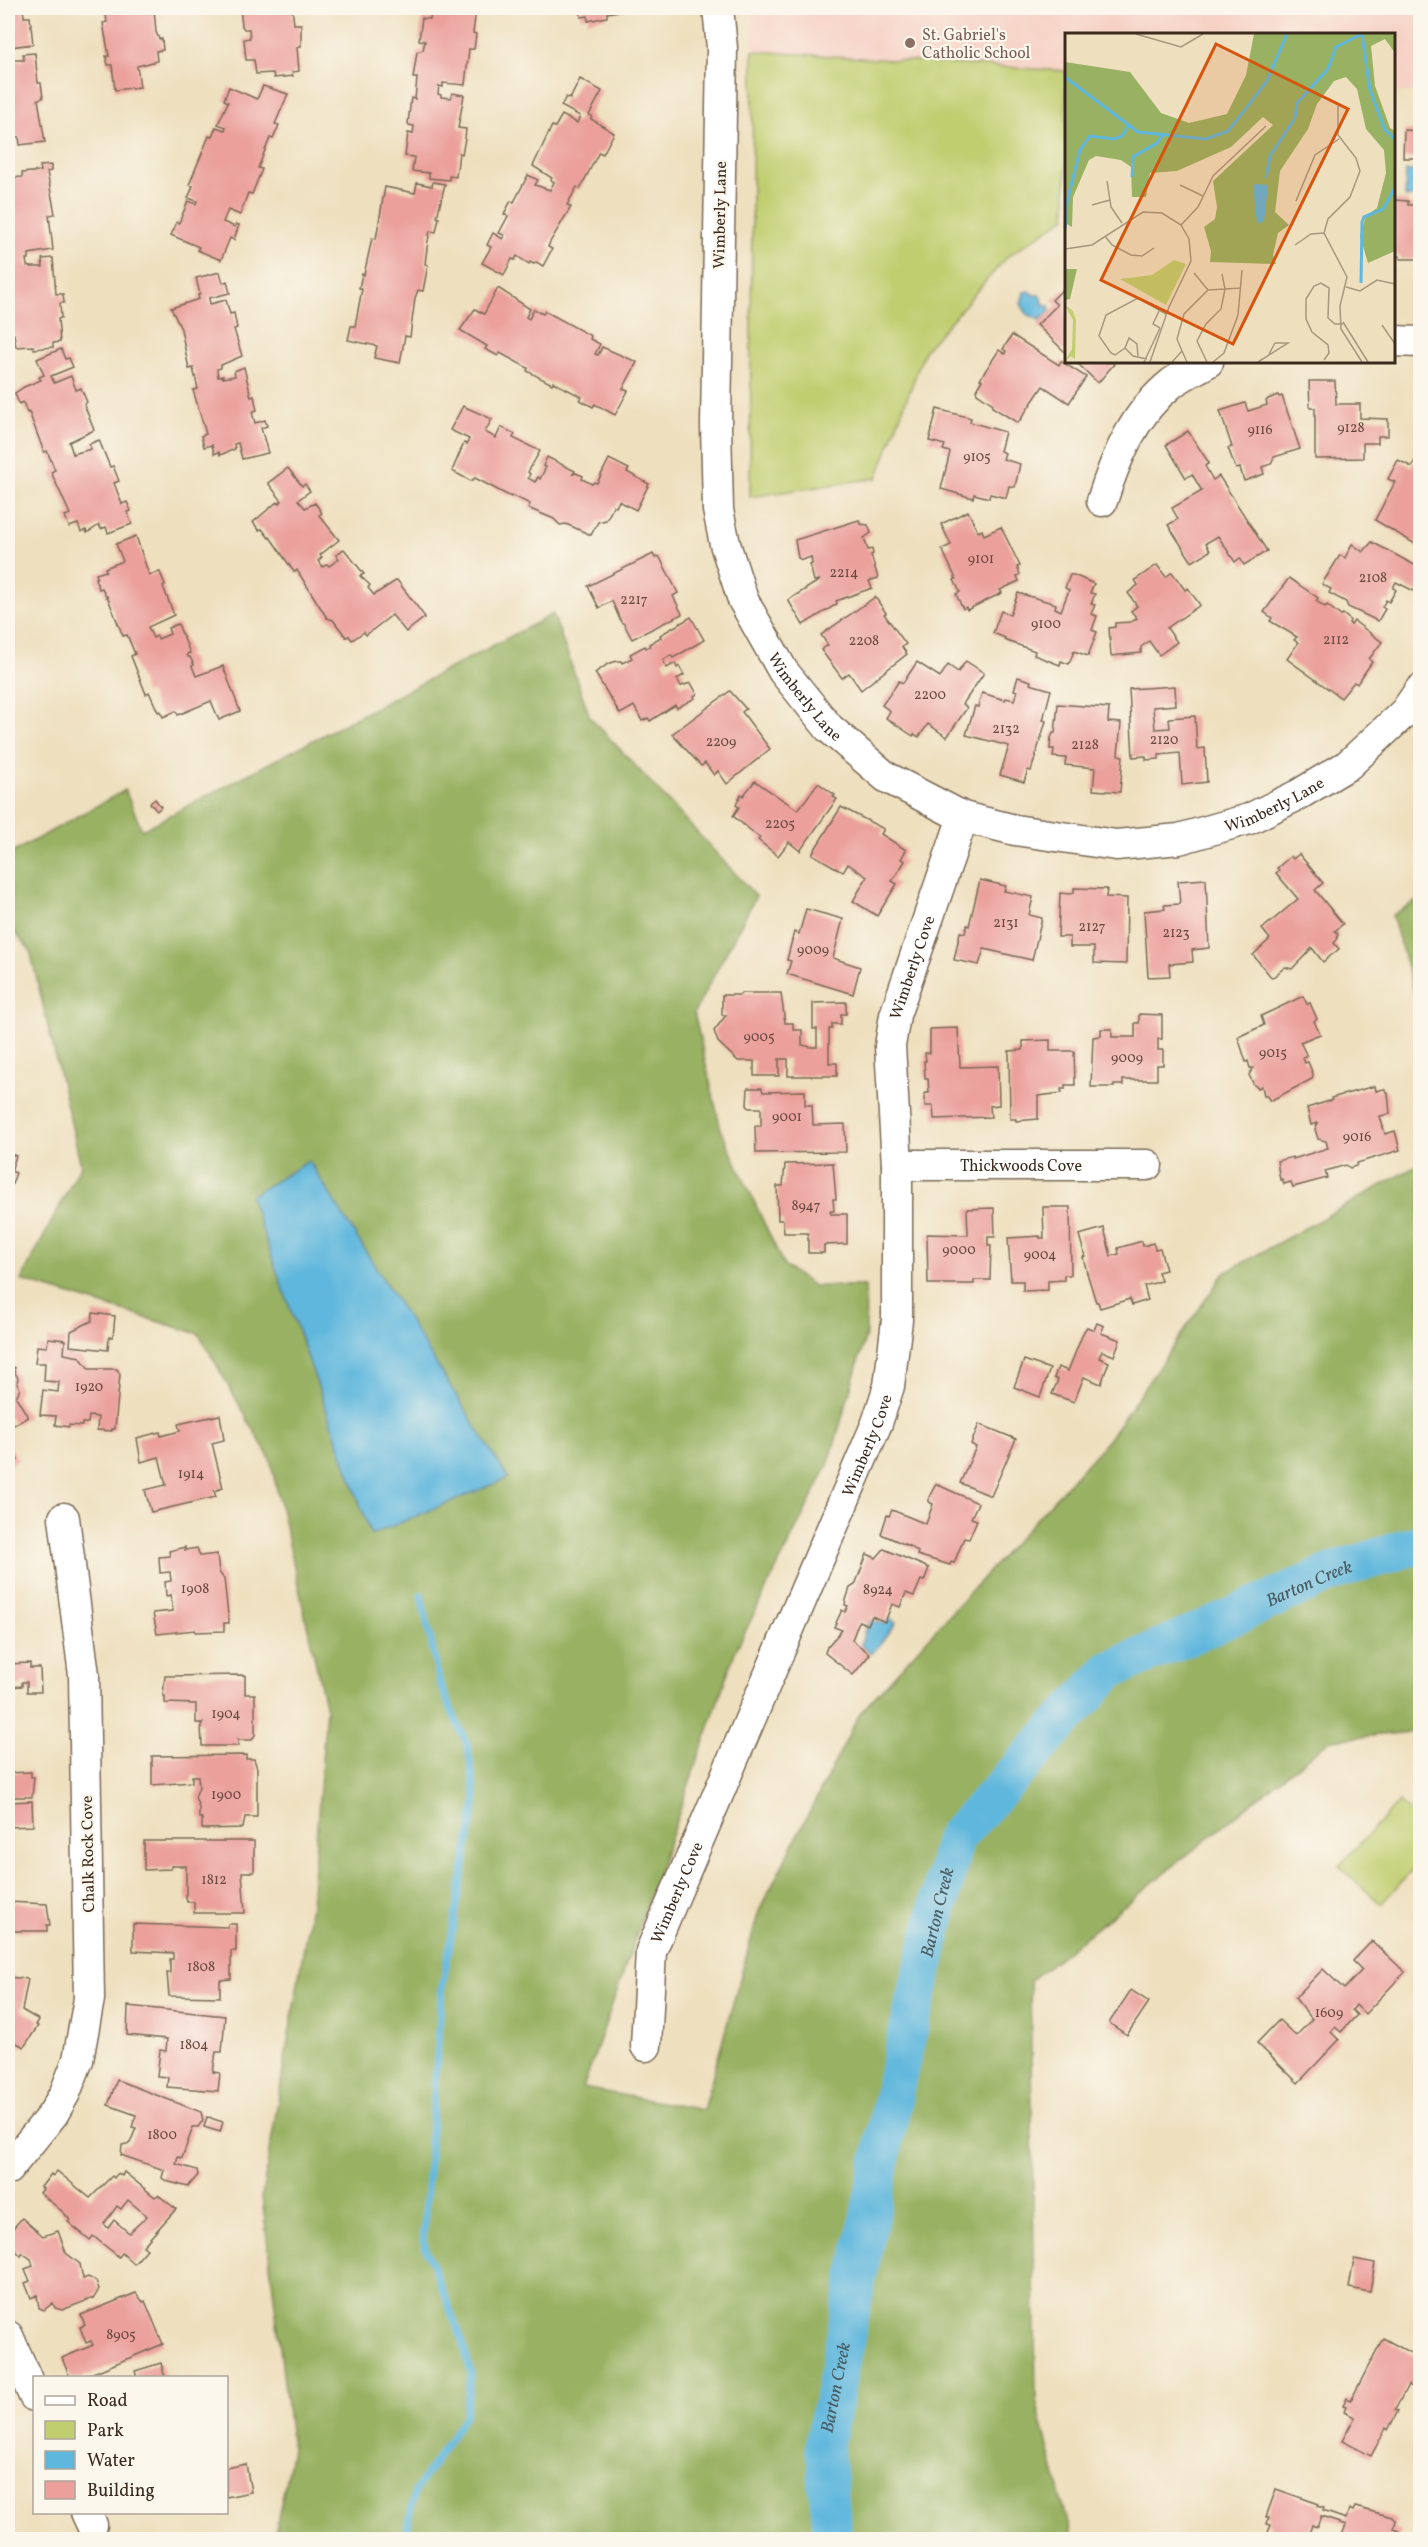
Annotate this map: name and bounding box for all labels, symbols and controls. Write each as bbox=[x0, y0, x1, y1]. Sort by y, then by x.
place label: St. Gabriel's Catholic School bbox=[922, 25, 1031, 65]
inset map bbox=[1065, 33, 1395, 363]
marker: St. Gabriel's Catholic School bbox=[903, 36, 917, 50]
street label: Wimberly Lane bbox=[709, 161, 733, 269]
house number: 9128 bbox=[1337, 419, 1365, 438]
house number: 9116 bbox=[1247, 421, 1273, 440]
house number: 9105 bbox=[963, 448, 991, 467]
house number: 9101 bbox=[968, 550, 994, 569]
house number: 2214 bbox=[830, 564, 858, 583]
house number: 2108 bbox=[1359, 569, 1387, 588]
house number: 2217 bbox=[620, 591, 648, 610]
house number: 9100 bbox=[1031, 615, 1061, 634]
house number: 2112 bbox=[1323, 631, 1349, 650]
house number: 2208 bbox=[849, 632, 879, 651]
street label: Wimberly Lane bbox=[762, 649, 846, 747]
house number: 2200 bbox=[914, 686, 946, 705]
house number: 2132 bbox=[992, 720, 1020, 739]
house number: 2120 bbox=[1150, 731, 1178, 750]
house number: 2209 bbox=[706, 733, 736, 752]
house number: 2128 bbox=[1071, 736, 1099, 755]
street label: Wimberly Lane bbox=[1222, 773, 1329, 838]
house number: 2205 bbox=[765, 815, 795, 834]
street label: Wimberly Cove bbox=[885, 913, 941, 1023]
house number: 2131 bbox=[993, 914, 1019, 933]
house number: 2127 bbox=[1079, 918, 1106, 937]
house number: 2123 bbox=[1162, 924, 1190, 943]
house number: 9009 bbox=[797, 941, 829, 960]
house number: 9005 bbox=[743, 1028, 775, 1047]
house number: 9015 bbox=[1259, 1044, 1287, 1063]
house number: 9009 bbox=[1111, 1049, 1143, 1068]
house number: 9001 bbox=[772, 1108, 802, 1127]
house number: 9016 bbox=[1343, 1128, 1371, 1147]
street label: Thickwoods Cove bbox=[960, 1156, 1082, 1178]
house number: 8947 bbox=[791, 1197, 821, 1216]
house number: 9000 bbox=[942, 1241, 976, 1260]
house number: 9004 bbox=[1024, 1246, 1056, 1265]
house number: 1920 bbox=[75, 1378, 103, 1397]
street label: Wimberly Cove bbox=[838, 1392, 899, 1501]
house number: 1914 bbox=[178, 1465, 204, 1484]
water label: Barton Creek bbox=[1262, 1555, 1356, 1614]
house number: 1908 bbox=[181, 1580, 209, 1599]
house number: 8924 bbox=[863, 1581, 893, 1600]
house number: 1904 bbox=[211, 1705, 241, 1724]
house number: 1900 bbox=[211, 1786, 241, 1805]
street label: Chalk Rock Cove bbox=[77, 1795, 101, 1913]
street label: Wimberly Cove bbox=[647, 1839, 709, 1947]
water label: Barton Creek bbox=[915, 1865, 961, 1960]
house number: 1812 bbox=[201, 1871, 227, 1890]
house number: 1808 bbox=[187, 1958, 215, 1977]
house number: 1609 bbox=[1315, 2004, 1343, 2023]
house number: 1804 bbox=[180, 2036, 208, 2055]
house number: 1800 bbox=[147, 2126, 177, 2145]
house number: 8905 bbox=[106, 2326, 136, 2345]
water label: Barton Creek bbox=[816, 2340, 858, 2435]
legend bbox=[33, 2376, 228, 2514]
text: Road bbox=[87, 2389, 128, 2414]
text: Park bbox=[87, 2419, 124, 2444]
text: Water bbox=[87, 2449, 135, 2474]
text: Building bbox=[87, 2479, 155, 2504]

